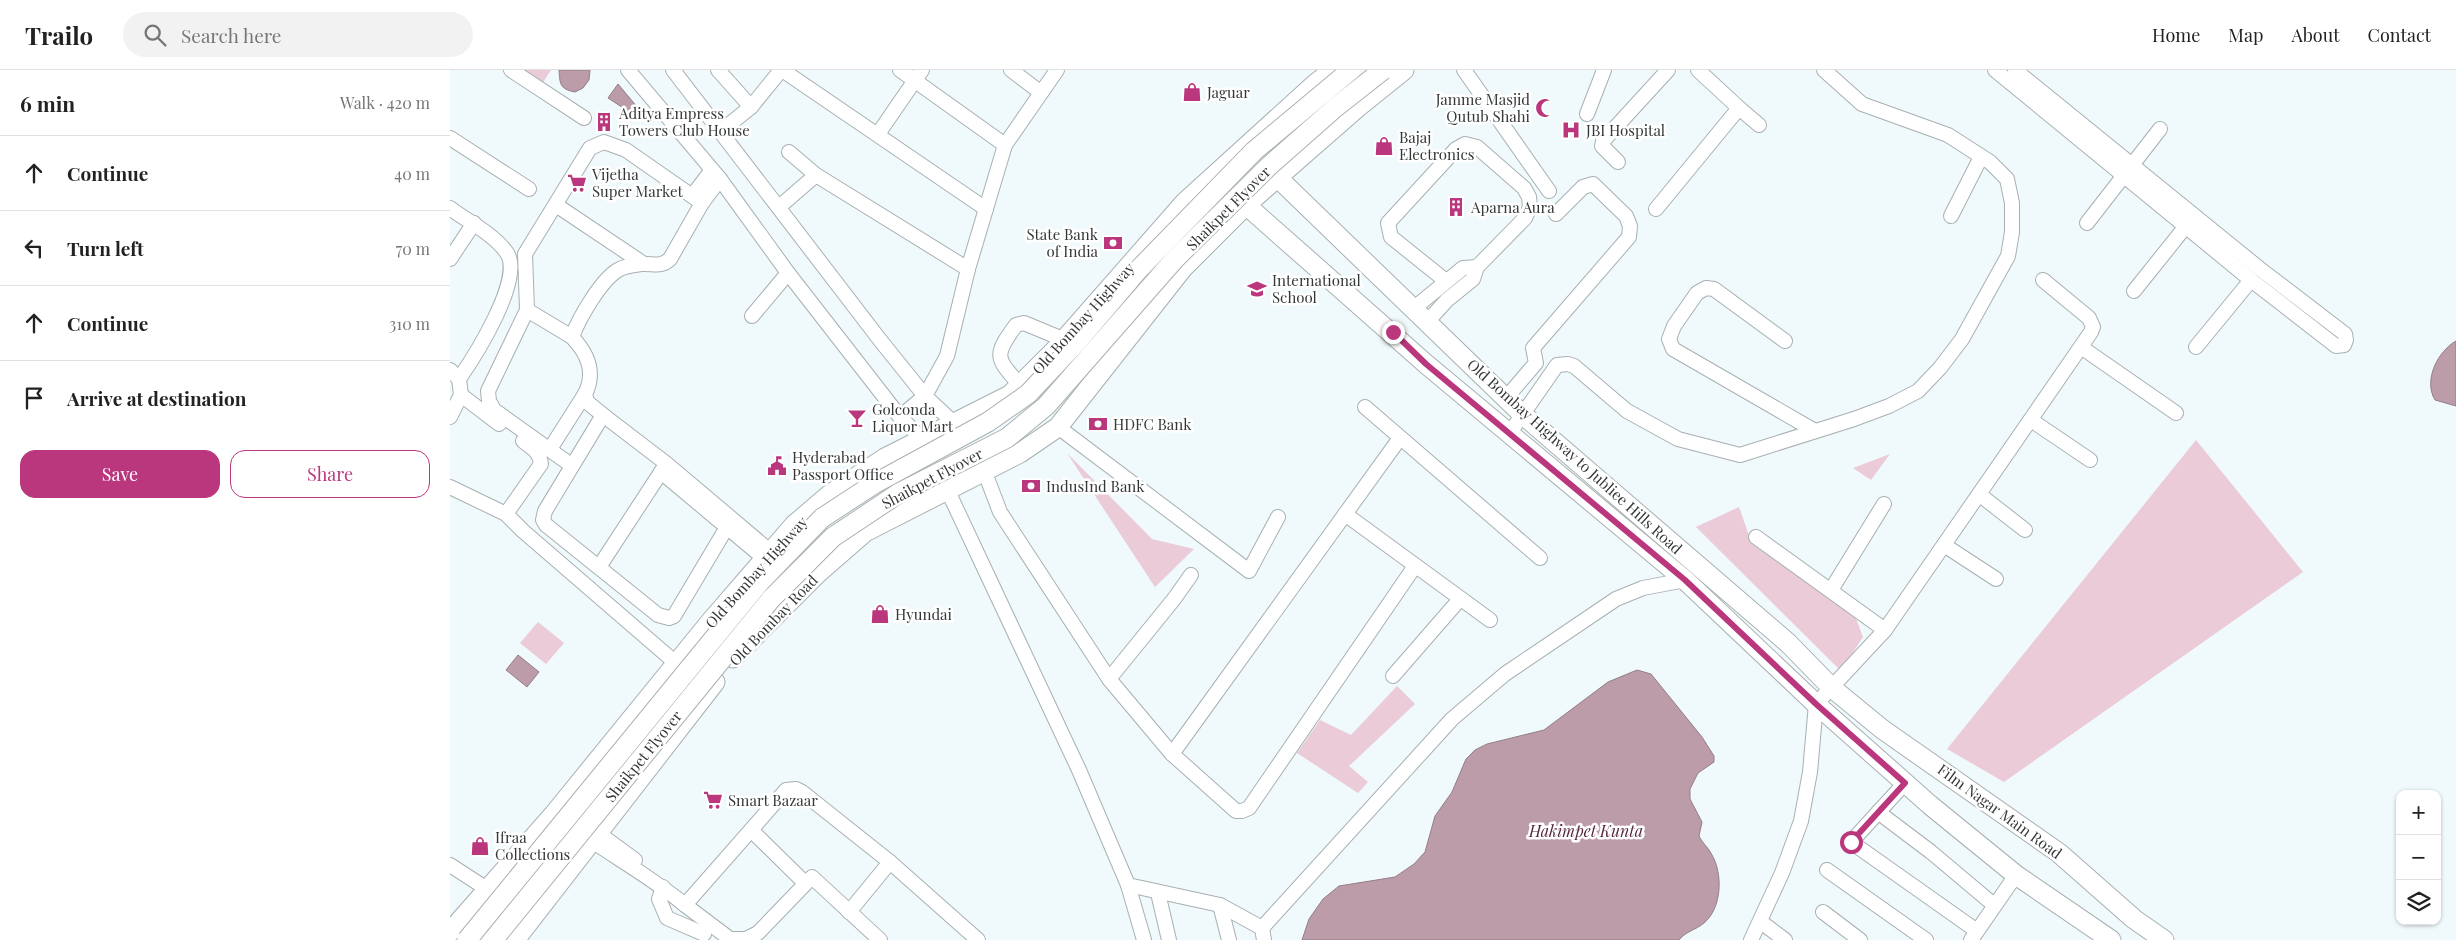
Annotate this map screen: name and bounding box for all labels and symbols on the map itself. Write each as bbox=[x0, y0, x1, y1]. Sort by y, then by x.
shop icon: Jaguar bbox=[1181, 81, 1203, 103]
place label: Jaguar bbox=[1206, 82, 1250, 102]
place label: Jamme Masjid Qutub Shahi bbox=[1435, 89, 1531, 126]
mosque icon: Jamme Masjid Qutub Shahi bbox=[1534, 97, 1556, 119]
place label: Aditya Empress Towers Club House bbox=[618, 103, 750, 140]
building icon: Aditya Empress Towers Club House bbox=[593, 111, 615, 133]
hospital icon: JBI Hospital bbox=[1560, 119, 1582, 141]
place label: JBI Hospital bbox=[1585, 120, 1665, 140]
place label: Bajaj Electronics bbox=[1399, 127, 1474, 164]
shop icon: Bajaj Electronics bbox=[1373, 135, 1395, 157]
street label: Shaikpet Flyover bbox=[1181, 161, 1275, 255]
place label: Vijetha Super Market bbox=[591, 164, 683, 201]
supermarket icon: Vijetha Super Market bbox=[566, 172, 588, 194]
building icon: Aparna Aura bbox=[1445, 196, 1467, 218]
place label: Aparna Aura bbox=[1470, 197, 1555, 217]
place label: State Bank of India bbox=[1026, 224, 1099, 261]
bank icon: State Bank of India bbox=[1102, 232, 1124, 254]
street label: Old Bombay Highway bbox=[1027, 258, 1139, 378]
place label: International School bbox=[1272, 270, 1361, 307]
school or university icon: International School bbox=[1246, 278, 1268, 300]
route end bbox=[1382, 321, 1405, 344]
street label: Old Bombay Highway to Jubliee Hills Road bbox=[1463, 354, 1687, 558]
place label: Golconda Liquor Mart bbox=[872, 399, 954, 436]
bar icon: Golconda Liquor Mart bbox=[846, 407, 868, 429]
bank icon: HDFC Bank bbox=[1087, 413, 1109, 435]
place label: HDFC Bank bbox=[1113, 414, 1192, 434]
street label: Shaikpet Flyover bbox=[878, 443, 986, 513]
place label: Hyderabad Passport Office bbox=[792, 447, 894, 484]
public building icon: Hyderabad Passport Office bbox=[766, 455, 788, 477]
bank icon: IndusInd Bank bbox=[1020, 475, 1042, 497]
place label: IndusInd Bank bbox=[1046, 476, 1145, 496]
street label: Old Bombay Highway bbox=[700, 512, 812, 632]
street label: Old Bombay Road bbox=[724, 570, 822, 670]
shop icon: Hyundai bbox=[869, 603, 891, 625]
place label: Hyundai bbox=[895, 604, 953, 624]
street label: Shaikpet Flyover bbox=[600, 706, 686, 806]
street label: Film Nagar Main Road bbox=[1934, 759, 2066, 863]
supermarket icon: Smart Bazaar bbox=[702, 789, 724, 811]
place label: Smart Bazaar bbox=[728, 790, 818, 810]
water label: Hakimpet Kunta bbox=[1528, 820, 1643, 841]
place label: Ifraa Collections bbox=[495, 827, 570, 864]
route start bbox=[1840, 831, 1863, 854]
shop icon: Ifraa Collections bbox=[469, 835, 491, 857]

